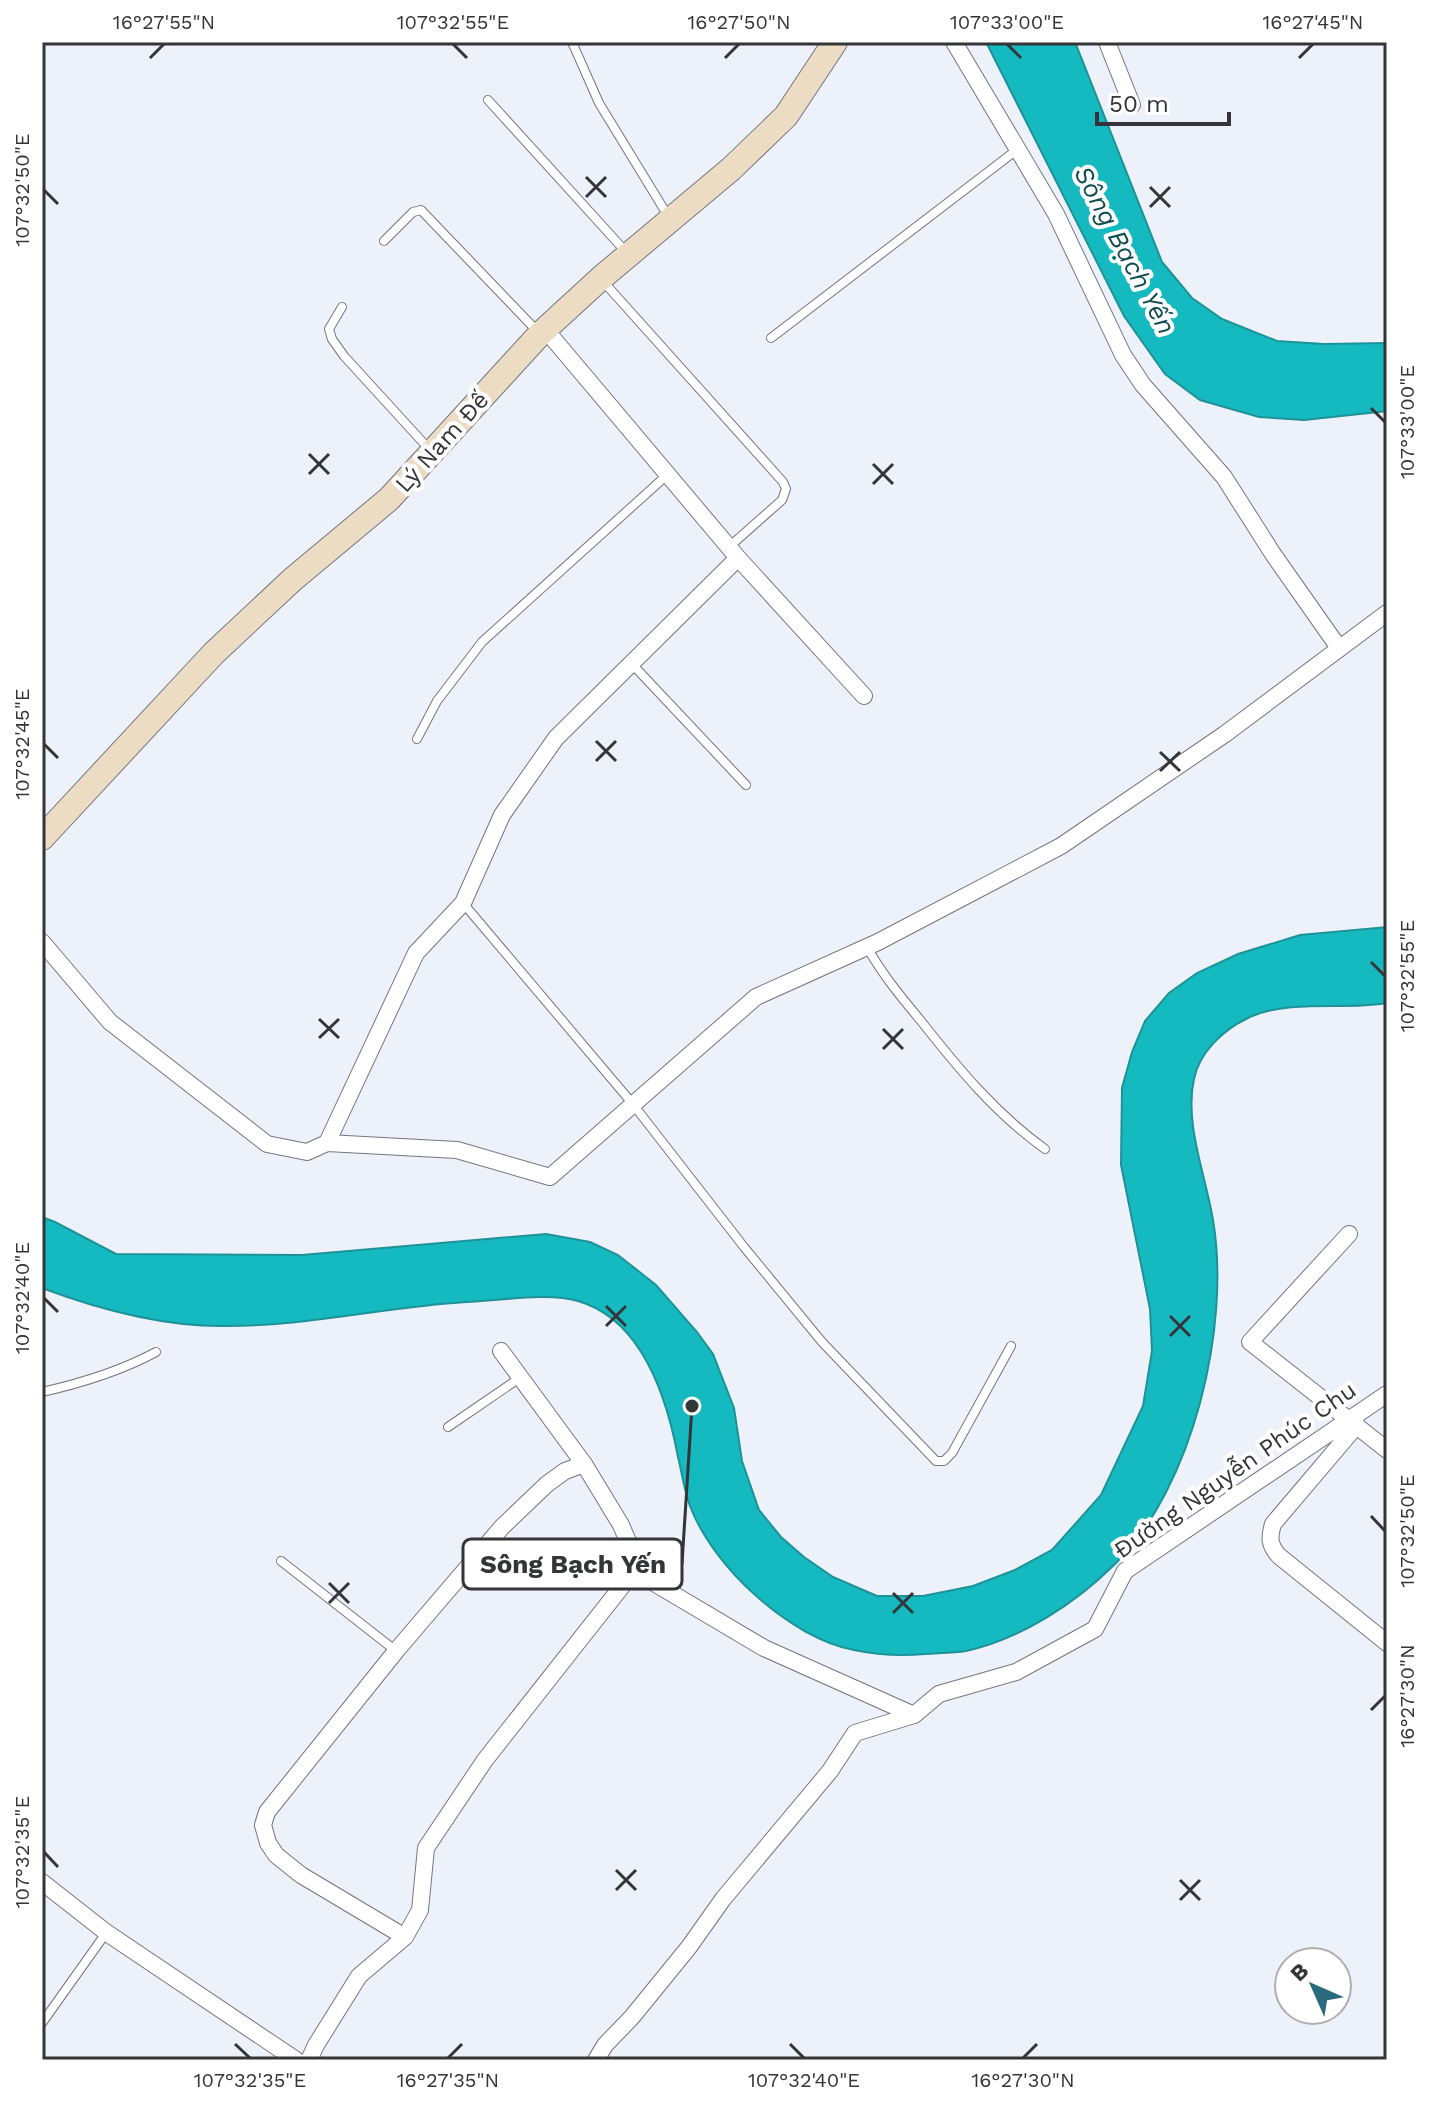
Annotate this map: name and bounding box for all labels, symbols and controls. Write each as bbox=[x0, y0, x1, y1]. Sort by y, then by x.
text: 16°27'55"N bbox=[113, 10, 215, 34]
text: 107°32'55"E bbox=[397, 10, 509, 34]
text: 16°27'50"N bbox=[687, 10, 791, 34]
text: 107°33'00"E bbox=[950, 10, 1064, 34]
text: 16°27'45"N bbox=[1262, 10, 1364, 34]
scale bar bbox=[1097, 76, 1229, 126]
text: 50 m bbox=[1109, 90, 1169, 118]
text: 107°32'50"E bbox=[10, 133, 34, 247]
water label: Sông Bạch Yến bbox=[1068, 161, 1182, 339]
text: 107°33'00"E bbox=[1395, 365, 1419, 479]
street label: Lý Nam Đế bbox=[390, 386, 495, 498]
text: 107°32'45"E bbox=[10, 688, 34, 800]
text: 107°32'55"E bbox=[1395, 920, 1419, 1032]
text: 107°32'40"E bbox=[10, 1242, 34, 1354]
street label: Đường Nguyễn Phúc Chu bbox=[1109, 1376, 1361, 1564]
text: 107°32'50"E bbox=[1395, 1474, 1419, 1588]
callout: Sông Bạch Yến bbox=[463, 1539, 682, 1589]
text: Sông Bạch Yến bbox=[480, 1549, 666, 1579]
text: 16°27'30"N bbox=[1395, 1644, 1419, 1748]
text: 107°32'35"E bbox=[10, 1796, 34, 1908]
north arrow bbox=[1273, 1946, 1353, 2026]
text: B bbox=[1285, 1958, 1313, 1986]
text: 107°32'35"E bbox=[194, 2068, 306, 2092]
text: 16°27'35"N bbox=[397, 2068, 499, 2092]
text: 107°32'40"E bbox=[748, 2068, 860, 2092]
text: 16°27'30"N bbox=[971, 2068, 1075, 2092]

